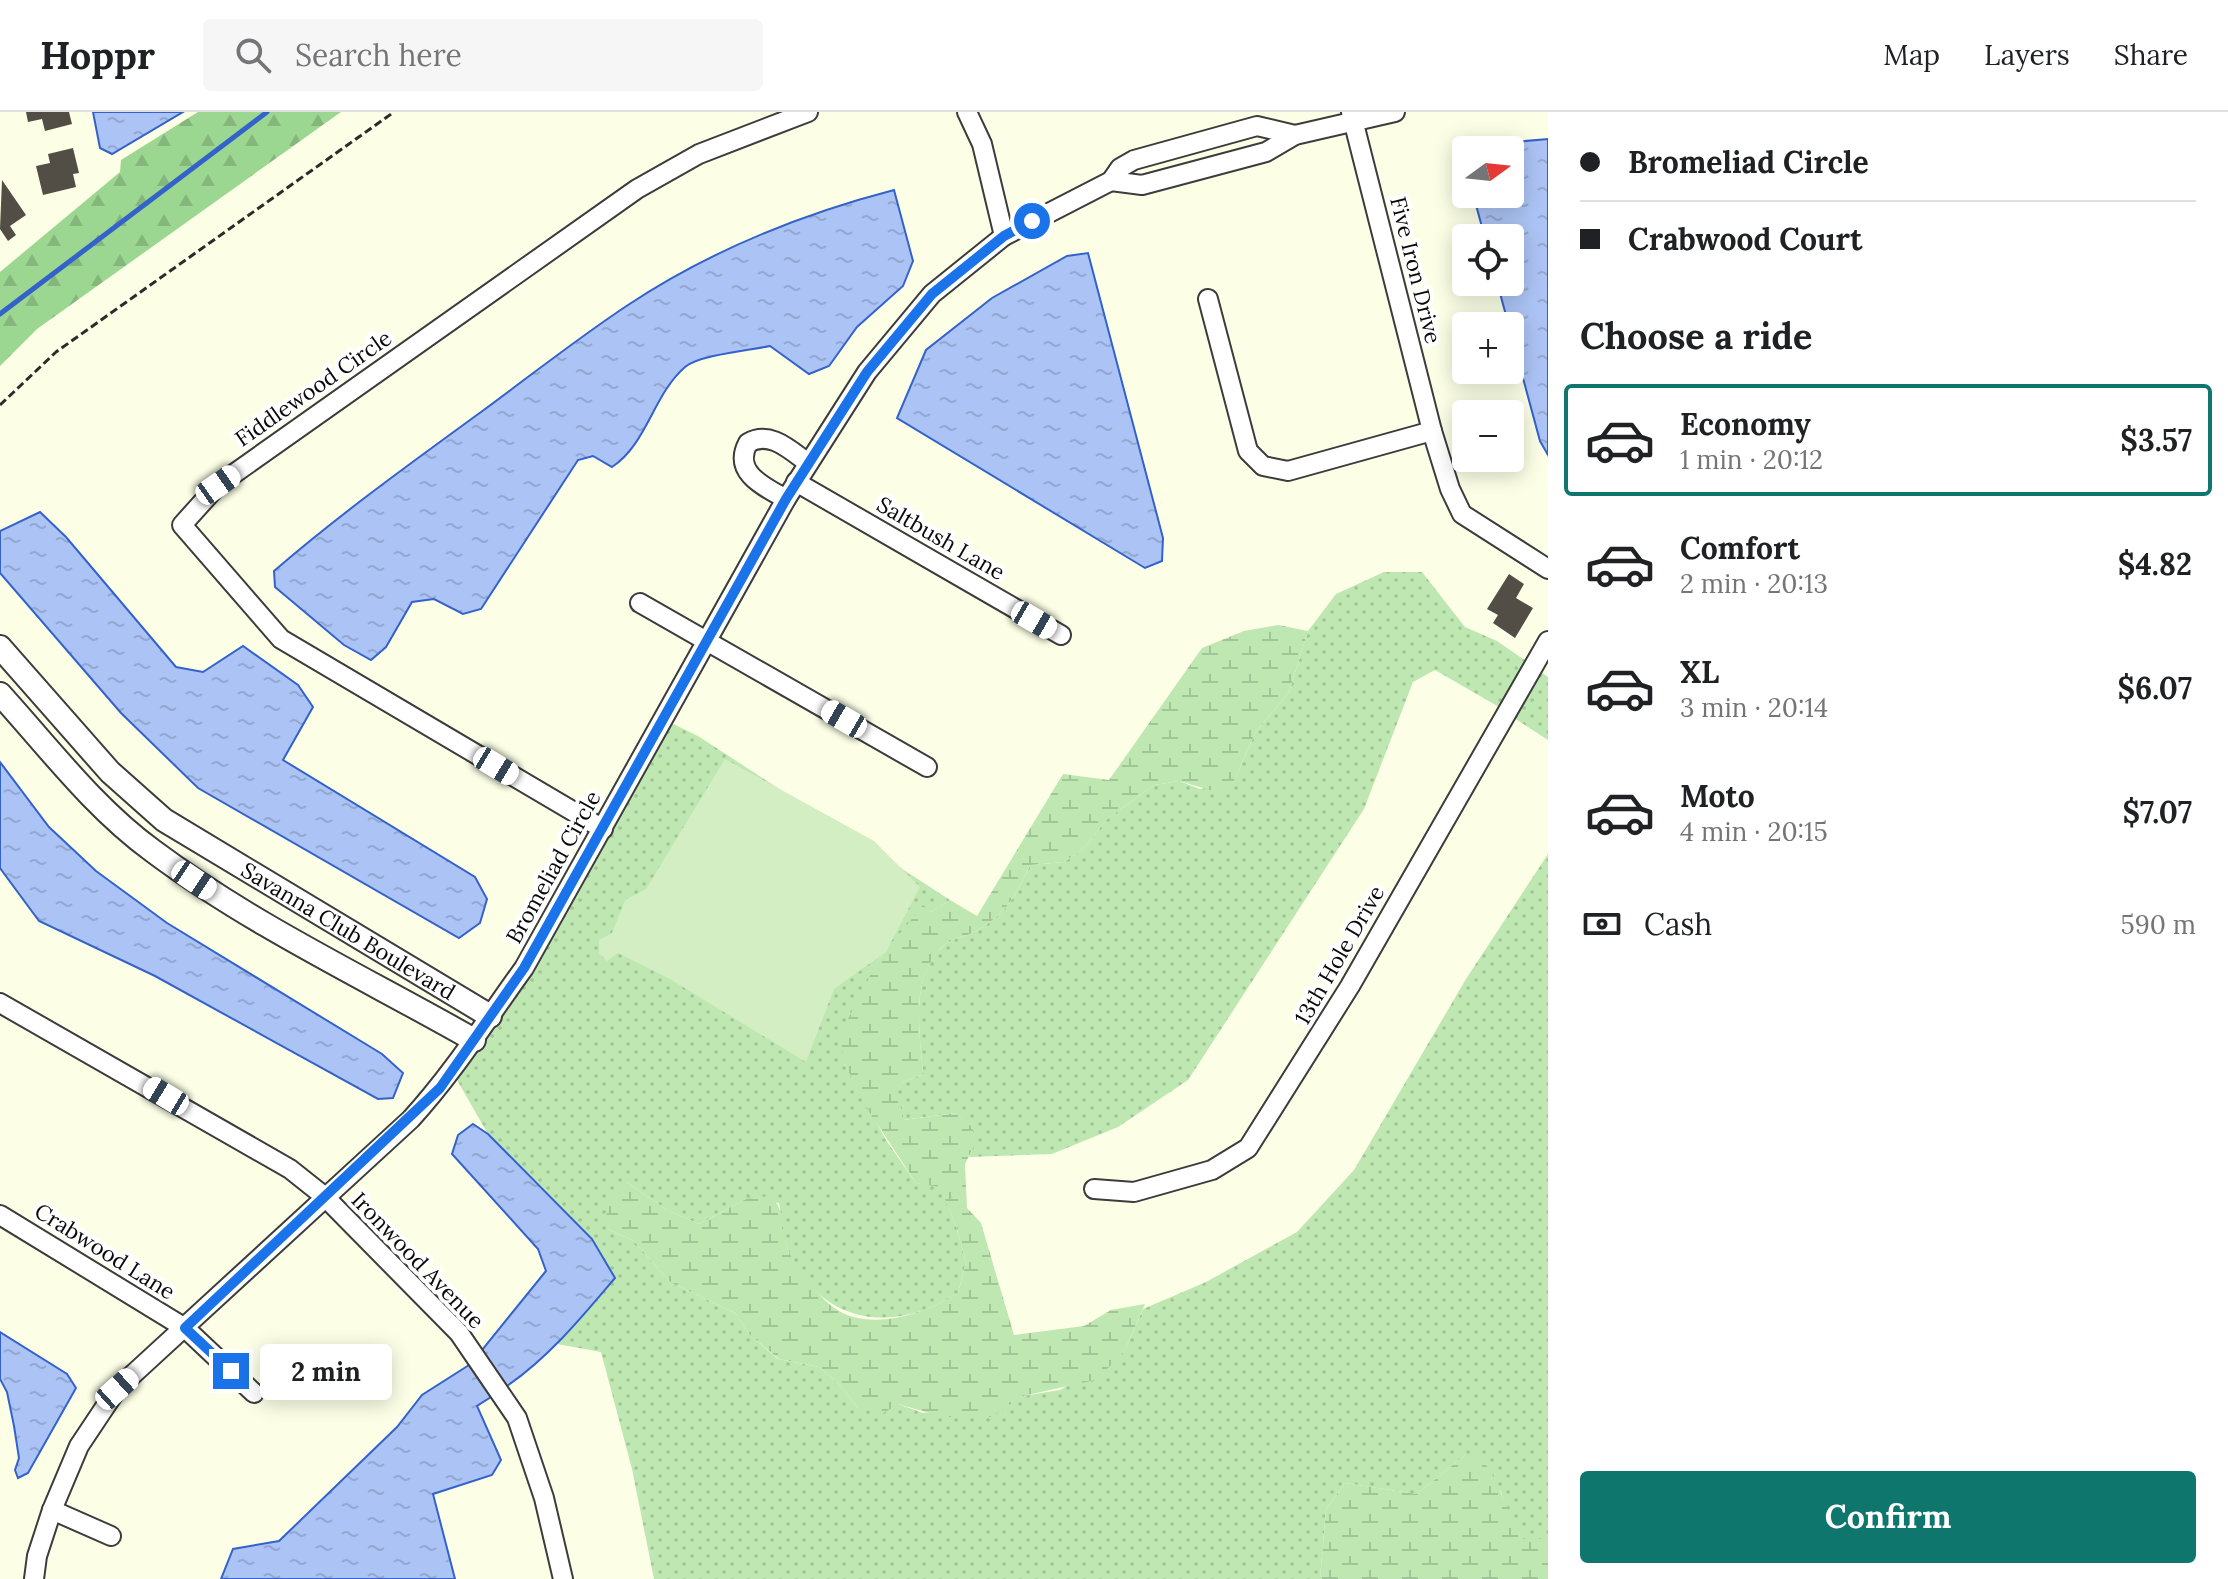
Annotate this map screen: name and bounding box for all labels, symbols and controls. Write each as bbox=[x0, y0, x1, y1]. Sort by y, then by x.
search box bbox=[203, 19, 763, 91]
text: Hoppr bbox=[40, 31, 155, 79]
icon: search bbox=[231, 33, 275, 77]
text: Search here bbox=[295, 36, 462, 74]
text: Map bbox=[1883, 37, 1940, 73]
text: Layers bbox=[1984, 37, 2070, 73]
text: Share bbox=[2114, 37, 2188, 73]
north arrow bbox=[1452, 136, 1524, 208]
map controls bbox=[1452, 136, 1524, 472]
text: Bromeliad Circle bbox=[1628, 143, 1869, 181]
street label: Five Iron Drive bbox=[1384, 194, 1448, 346]
route start bbox=[1014, 203, 1050, 239]
text: Crabwood Court bbox=[1628, 220, 1862, 258]
button: locate bbox=[1452, 224, 1524, 296]
button: + bbox=[1452, 312, 1524, 384]
text: Choose a ride bbox=[1580, 313, 1812, 359]
street label: Fiddlewood Circle bbox=[229, 323, 397, 452]
button: − bbox=[1452, 400, 1524, 472]
icon: car bbox=[1584, 404, 1656, 476]
text: Economy bbox=[1680, 405, 1811, 443]
text: $3.57 bbox=[2120, 421, 2192, 459]
text: 1 min · 20:12 bbox=[1680, 443, 1823, 476]
car bbox=[191, 461, 245, 509]
street label: Saltbush Lane bbox=[872, 490, 1010, 586]
icon: car bbox=[1584, 528, 1656, 600]
text: Comfort bbox=[1680, 529, 1800, 567]
text: $4.82 bbox=[2118, 545, 2192, 583]
text: 2 min · 20:13 bbox=[1680, 567, 1828, 600]
car bbox=[1007, 598, 1061, 642]
icon: car bbox=[1584, 652, 1656, 724]
text: XL bbox=[1680, 653, 1719, 691]
text: $6.07 bbox=[2117, 669, 2192, 707]
text: 3 min · 20:14 bbox=[1680, 691, 1828, 724]
car bbox=[817, 697, 871, 741]
car bbox=[469, 743, 523, 789]
icon: car bbox=[1584, 776, 1656, 848]
text: Moto bbox=[1680, 777, 1755, 815]
street label: Bromeliad Circle bbox=[499, 786, 607, 948]
text: $7.07 bbox=[2122, 793, 2192, 831]
text: 4 min · 20:15 bbox=[1680, 815, 1828, 848]
street label: Savanna Club Boulevard bbox=[236, 856, 461, 1006]
car bbox=[167, 857, 221, 903]
street label: 13th Hole Drive bbox=[1288, 880, 1390, 1030]
icon: cash bbox=[1580, 902, 1624, 946]
text: Cash bbox=[1644, 905, 1712, 943]
text: 590 m bbox=[2121, 908, 2196, 941]
car bbox=[139, 1073, 193, 1119]
street label: Ironwood Avenue bbox=[346, 1186, 490, 1334]
street label: Crabwood Lane bbox=[29, 1197, 181, 1305]
callout: 2 min bbox=[259, 1343, 391, 1399]
route end bbox=[213, 1353, 249, 1389]
text: 2 min bbox=[291, 1355, 361, 1388]
car bbox=[91, 1364, 143, 1414]
button: Confirm bbox=[1580, 1471, 2196, 1563]

